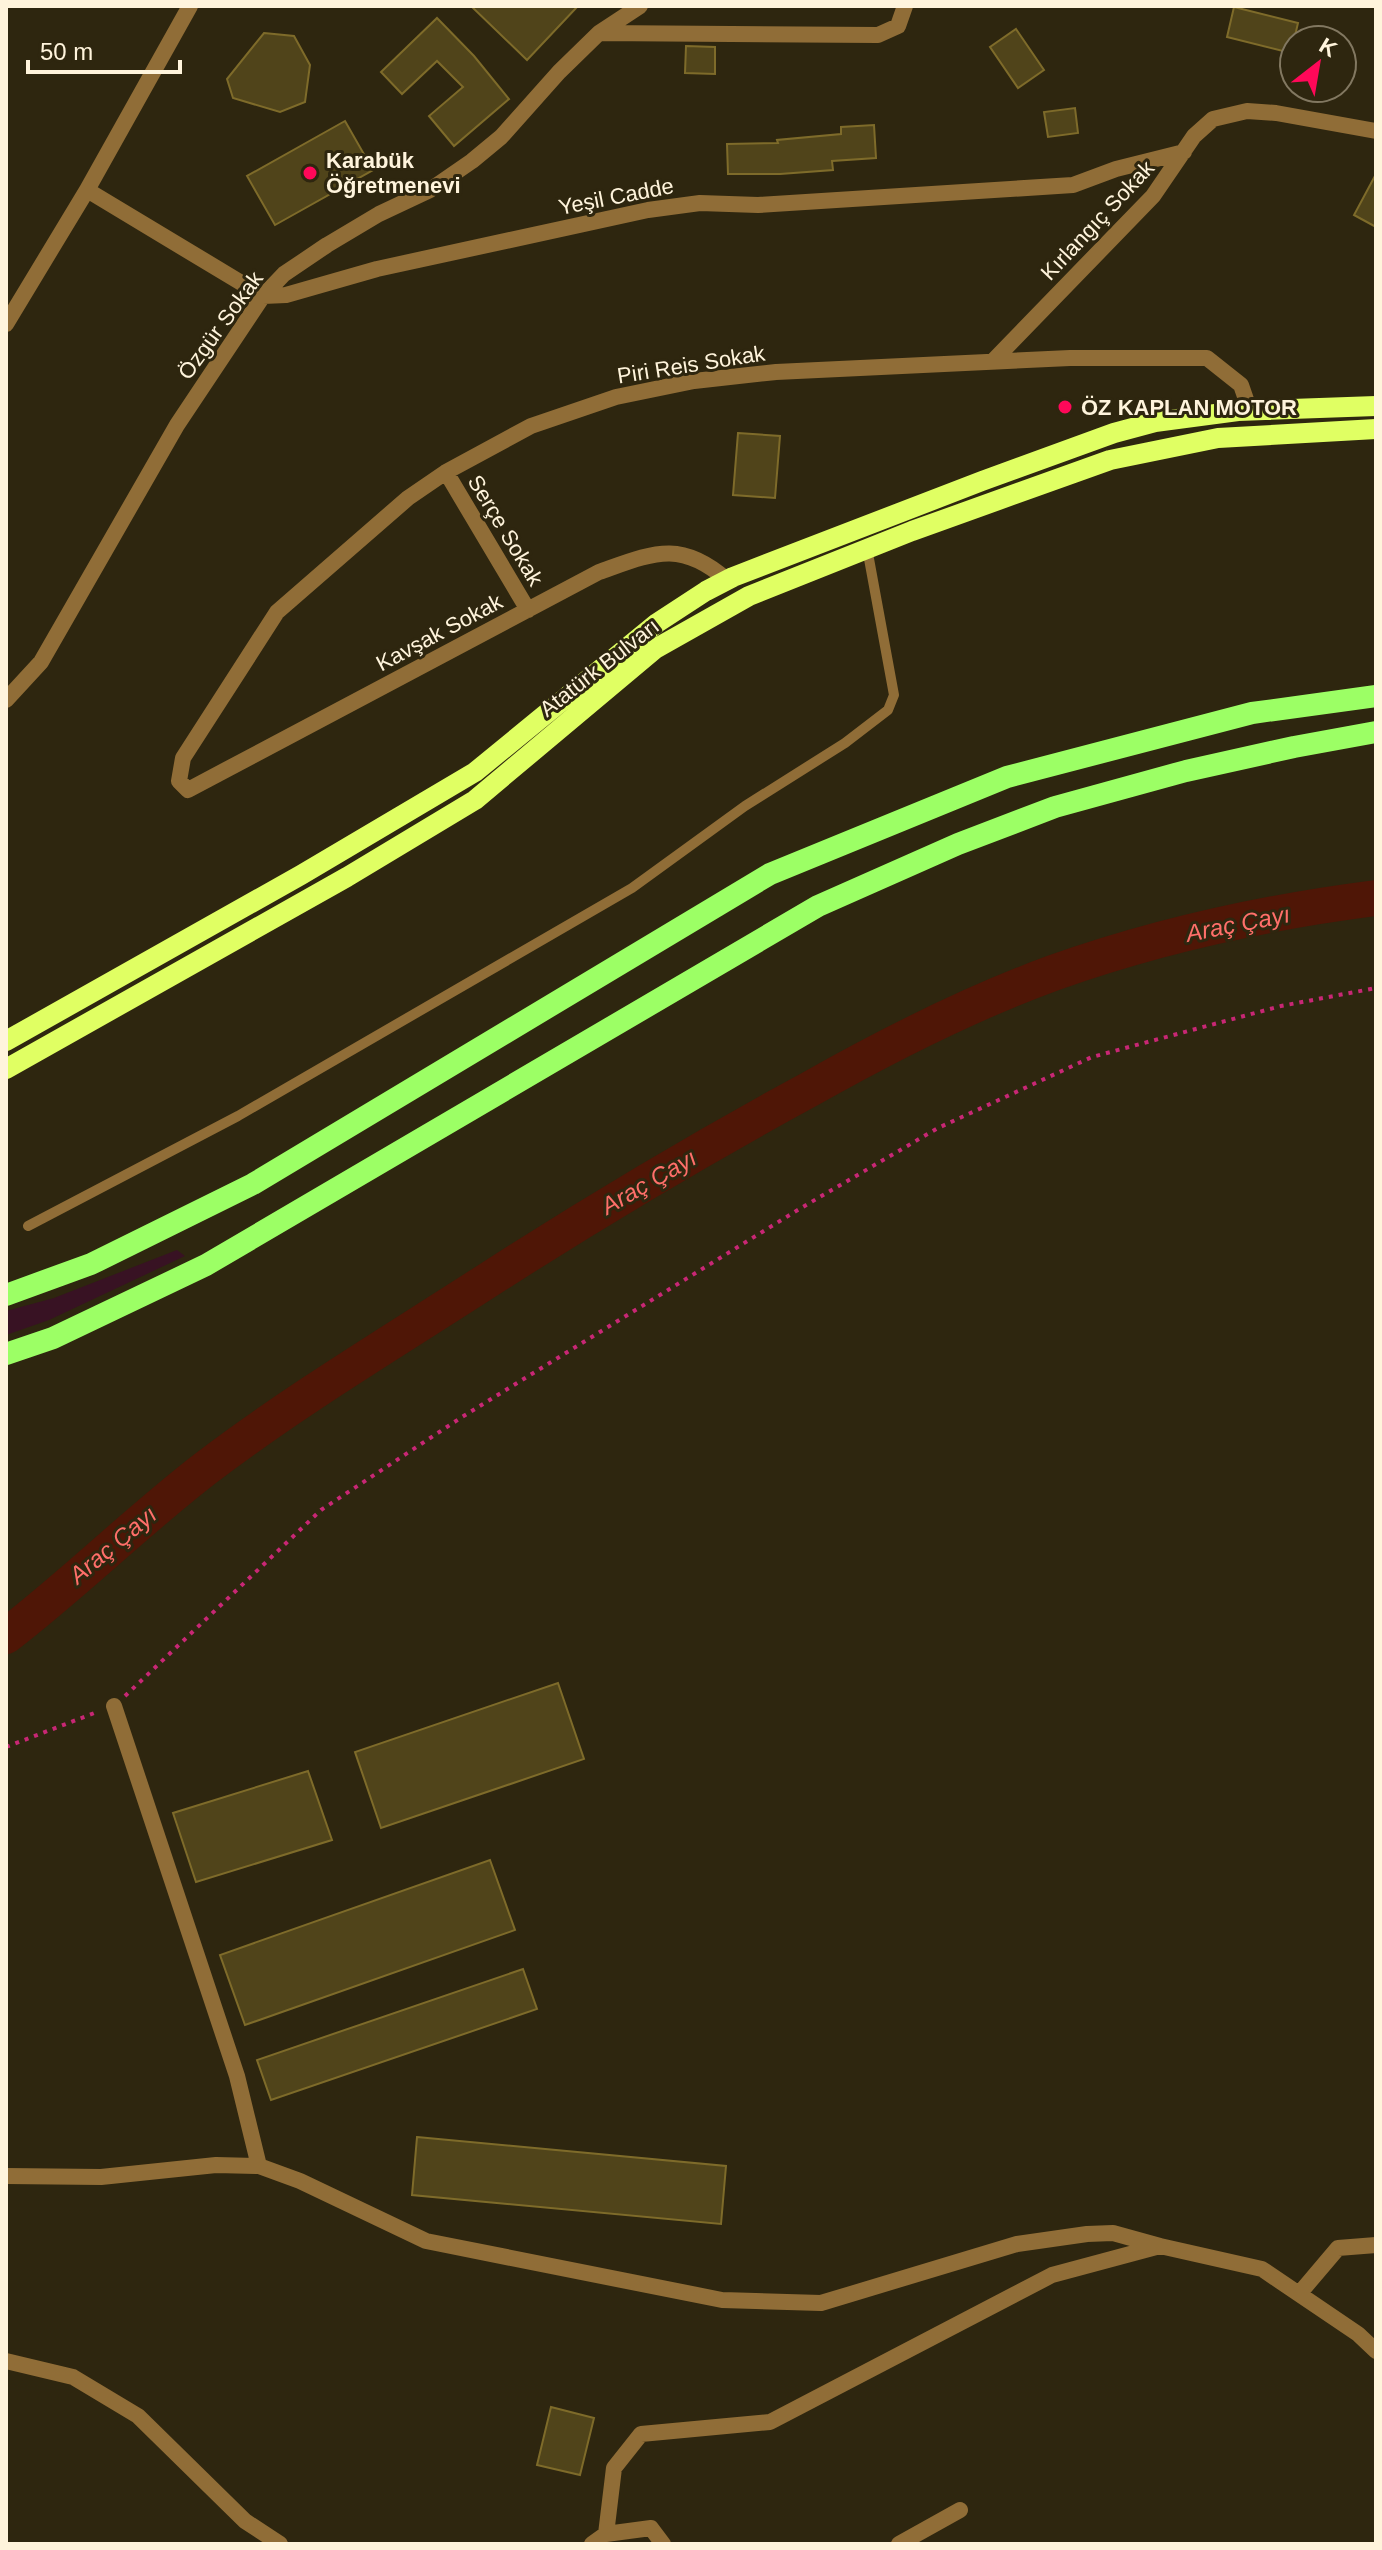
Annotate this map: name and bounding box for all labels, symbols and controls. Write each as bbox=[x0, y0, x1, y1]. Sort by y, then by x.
scale bar bbox=[28, 24, 180, 74]
north arrow bbox=[1278, 24, 1358, 104]
text: K bbox=[1315, 32, 1341, 62]
text: 50 m bbox=[40, 38, 93, 65]
place label: Karabük Öğretmenevi bbox=[326, 148, 461, 198]
street label: Kırlangıç Sokak bbox=[1036, 155, 1160, 285]
marker: Karabük Öğretmenevi bbox=[301, 164, 319, 182]
street label: Yeşil Cadde bbox=[556, 173, 676, 220]
street label: Özgür Sokak bbox=[173, 266, 268, 384]
street label: Piri Reis Sokak bbox=[615, 340, 768, 389]
place label: ÖZ KAPLAN MOTOR bbox=[1081, 395, 1297, 420]
marker: ÖZ KAPLAN MOTOR bbox=[1056, 398, 1074, 416]
street label: Serçe Sokak bbox=[463, 470, 549, 591]
street label: Kavşak Sokak bbox=[372, 588, 508, 676]
street label: Atatürk Bulvarı bbox=[535, 613, 664, 722]
water label: Araç Çayı bbox=[1182, 900, 1292, 947]
water label: Araç Çayı bbox=[595, 1144, 701, 1221]
water label: Araç Çayı bbox=[62, 1500, 162, 1590]

